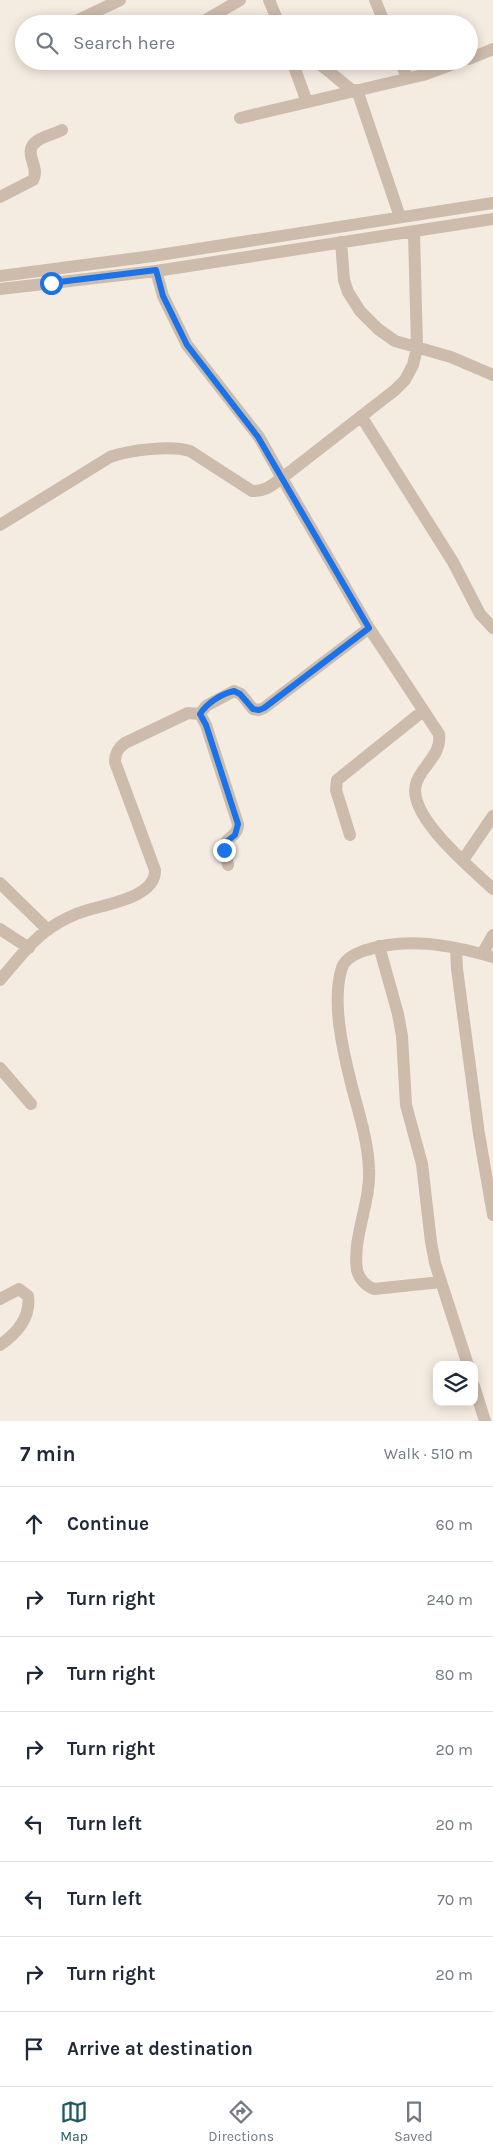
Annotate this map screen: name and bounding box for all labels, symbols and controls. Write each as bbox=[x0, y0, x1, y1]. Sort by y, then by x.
search box bbox=[15, 15, 478, 70]
icon: search bbox=[33, 29, 61, 57]
text: Search here bbox=[73, 32, 175, 54]
route start bbox=[40, 272, 63, 295]
route end bbox=[213, 839, 236, 862]
map controls bbox=[433, 1361, 478, 1406]
button: layers bbox=[433, 1361, 478, 1406]
text: 7 min bbox=[20, 1442, 76, 1466]
text: Walk · 510 m bbox=[384, 1444, 473, 1463]
icon: ahead bbox=[20, 1510, 48, 1538]
text: Continue bbox=[67, 1513, 149, 1535]
text: 60 m bbox=[436, 1515, 473, 1534]
icon: right bbox=[20, 1585, 48, 1613]
text: Turn right bbox=[67, 1588, 156, 1610]
text: 240 m bbox=[427, 1590, 473, 1609]
icon: right bbox=[20, 1660, 48, 1688]
text: Turn right bbox=[67, 1663, 156, 1685]
text: 80 m bbox=[435, 1665, 473, 1684]
icon: right bbox=[20, 1735, 48, 1763]
text: Turn right bbox=[67, 1738, 156, 1760]
text: 20 m bbox=[435, 1740, 473, 1759]
icon: left bbox=[20, 1810, 48, 1838]
text: Turn left bbox=[67, 1813, 142, 1835]
text: 20 m bbox=[435, 1815, 473, 1834]
icon: left bbox=[20, 1885, 48, 1913]
text: Turn left bbox=[67, 1888, 142, 1910]
text: 70 m bbox=[437, 1890, 473, 1909]
icon: right bbox=[20, 1960, 48, 1988]
text: Turn right bbox=[67, 1963, 156, 1985]
text: 20 m bbox=[435, 1965, 473, 1984]
icon: arrive bbox=[20, 2035, 48, 2063]
text: Arrive at destination bbox=[67, 2038, 253, 2060]
tab: Map bbox=[60, 2098, 88, 2145]
tab: Directions bbox=[208, 2098, 274, 2145]
tab: Saved bbox=[394, 2098, 433, 2145]

